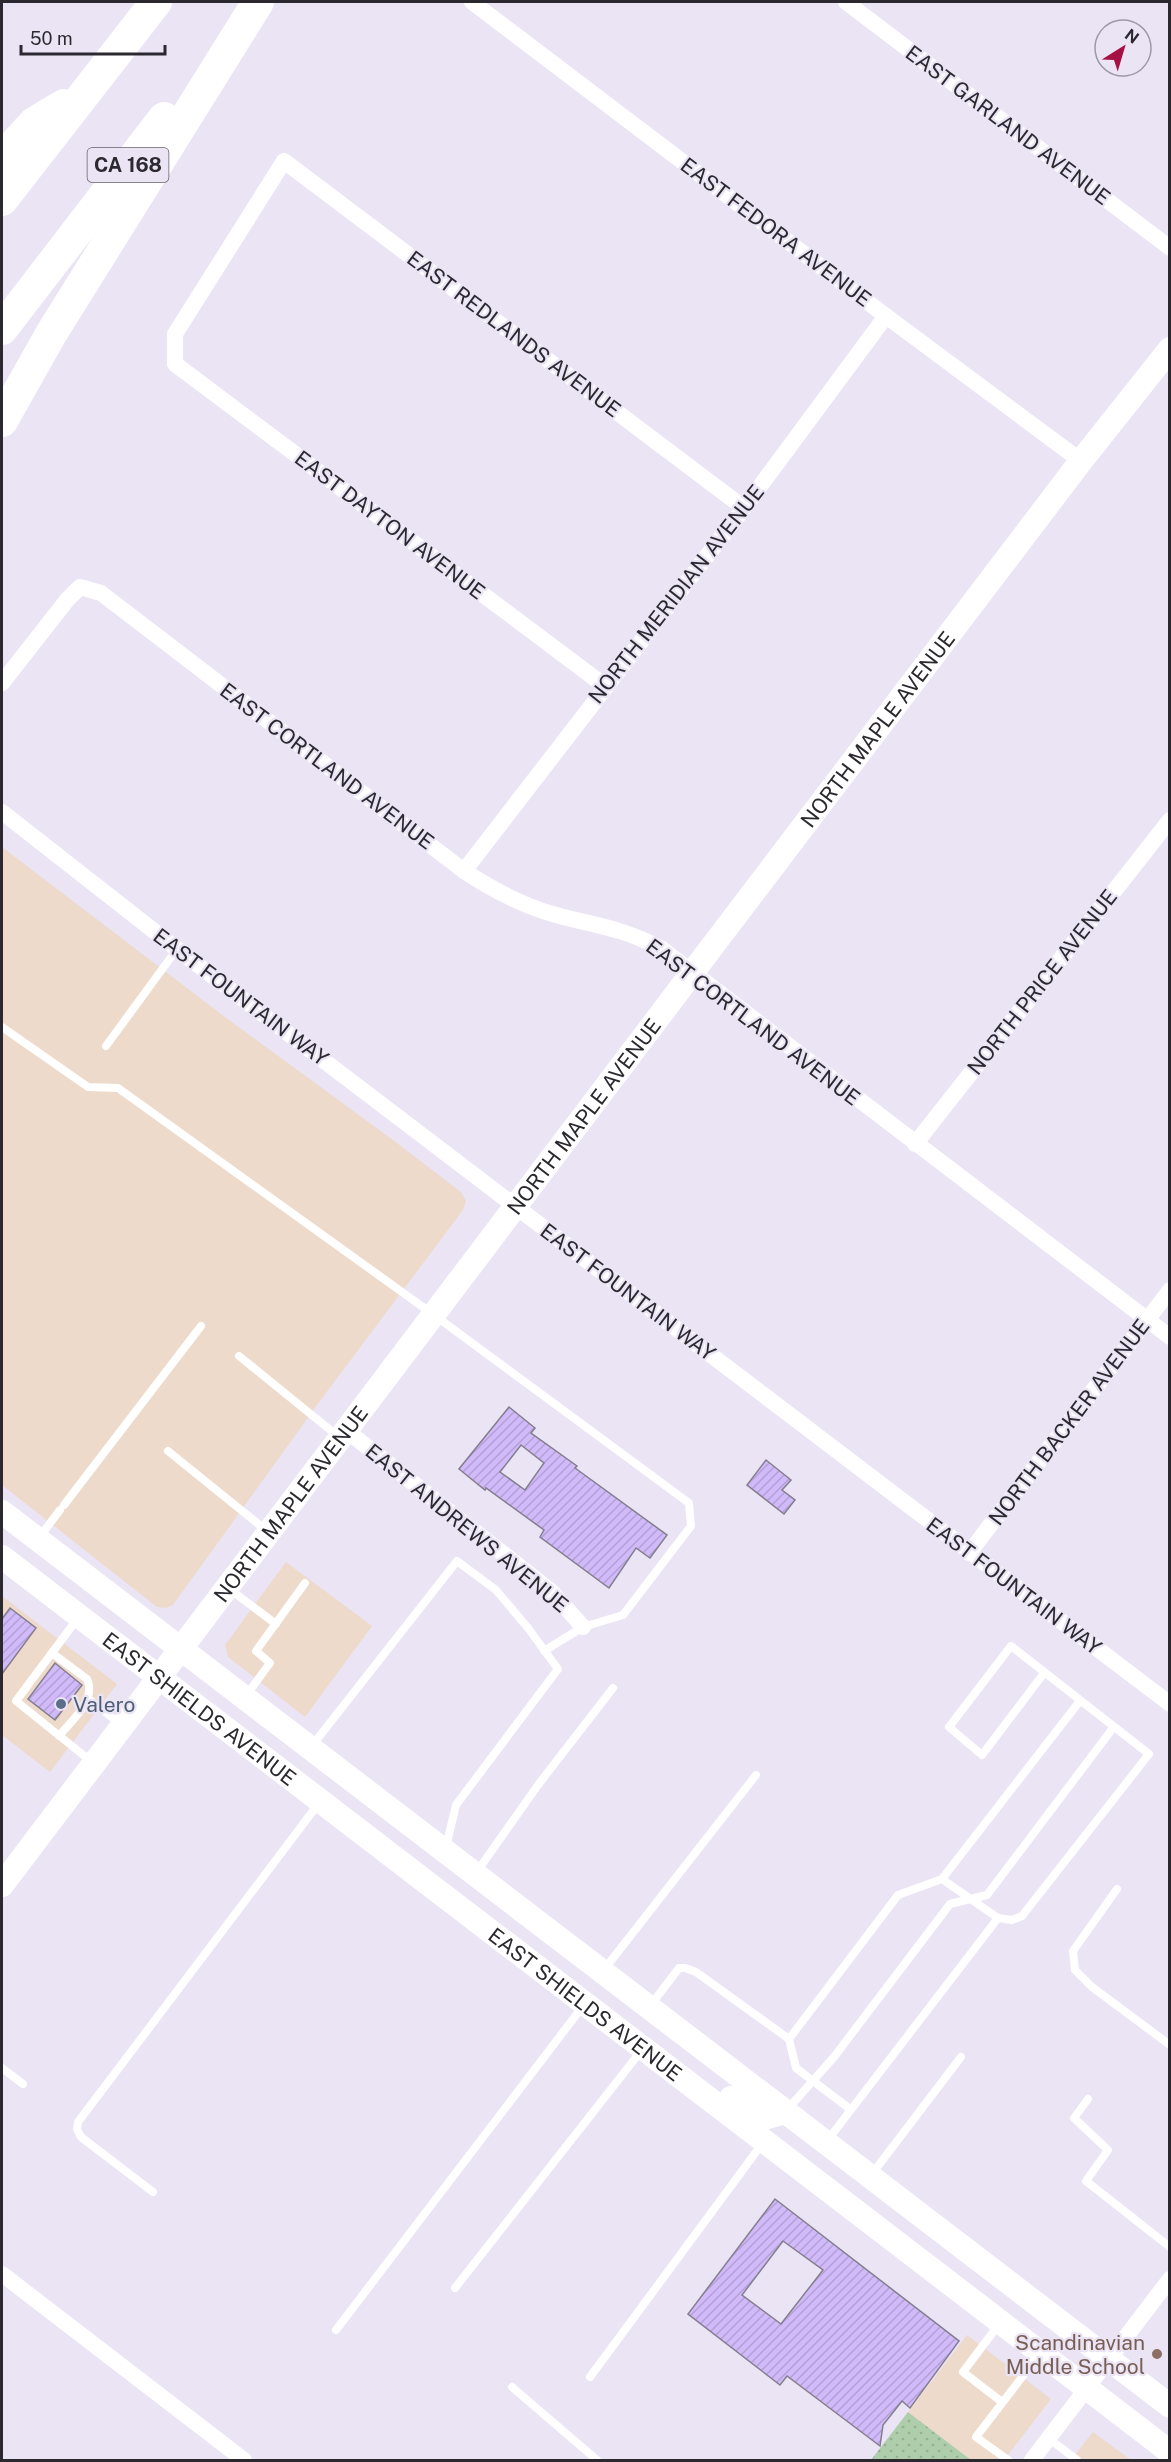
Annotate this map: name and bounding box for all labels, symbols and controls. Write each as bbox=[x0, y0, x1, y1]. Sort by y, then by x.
scale bar bbox=[21, 18, 165, 56]
north arrow bbox=[1093, 18, 1153, 78]
text: N bbox=[1121, 25, 1142, 48]
text: 50 m bbox=[30, 28, 73, 49]
street label: EAST GARLAND AVENUE bbox=[901, 40, 1115, 210]
road number: CA 168 bbox=[88, 148, 168, 182]
street label: EAST FEDORA AVENUE bbox=[676, 152, 876, 312]
street label: EAST REDLANDS AVENUE bbox=[402, 246, 626, 422]
street label: EAST DAYTON AVENUE bbox=[290, 445, 490, 605]
street label: NORTH MERIDIAN AVENUE bbox=[583, 480, 769, 708]
street label: NORTH MAPLE AVENUE bbox=[795, 626, 960, 832]
street label: EAST CORTLAND AVENUE bbox=[215, 677, 439, 855]
street label: NORTH PRICE AVENUE bbox=[962, 884, 1122, 1080]
street label: EAST FOUNTAIN WAY bbox=[149, 923, 334, 1071]
street label: EAST CORTLAND AVENUE bbox=[641, 933, 865, 1111]
street label: NORTH MAPLE AVENUE bbox=[501, 1013, 666, 1219]
street label: EAST FOUNTAIN WAY bbox=[536, 1218, 721, 1366]
street label: NORTH BACKER AVENUE bbox=[983, 1314, 1155, 1530]
street label: NORTH MAPLE AVENUE bbox=[208, 1401, 373, 1607]
street label: EAST ANDREWS AVENUE bbox=[361, 1438, 573, 1618]
street label: EAST FOUNTAIN WAY bbox=[922, 1512, 1107, 1660]
street label: EAST SHIELDS AVENUE bbox=[98, 1626, 301, 1790]
place label: Valero bbox=[73, 1692, 135, 1717]
marker: Valero bbox=[54, 1697, 68, 1711]
street label: EAST SHIELDS AVENUE bbox=[484, 1922, 687, 2086]
place label: Scandinavian Middle School bbox=[1006, 2330, 1145, 2379]
marker: Scandinavian Middle School bbox=[1150, 2347, 1164, 2361]

